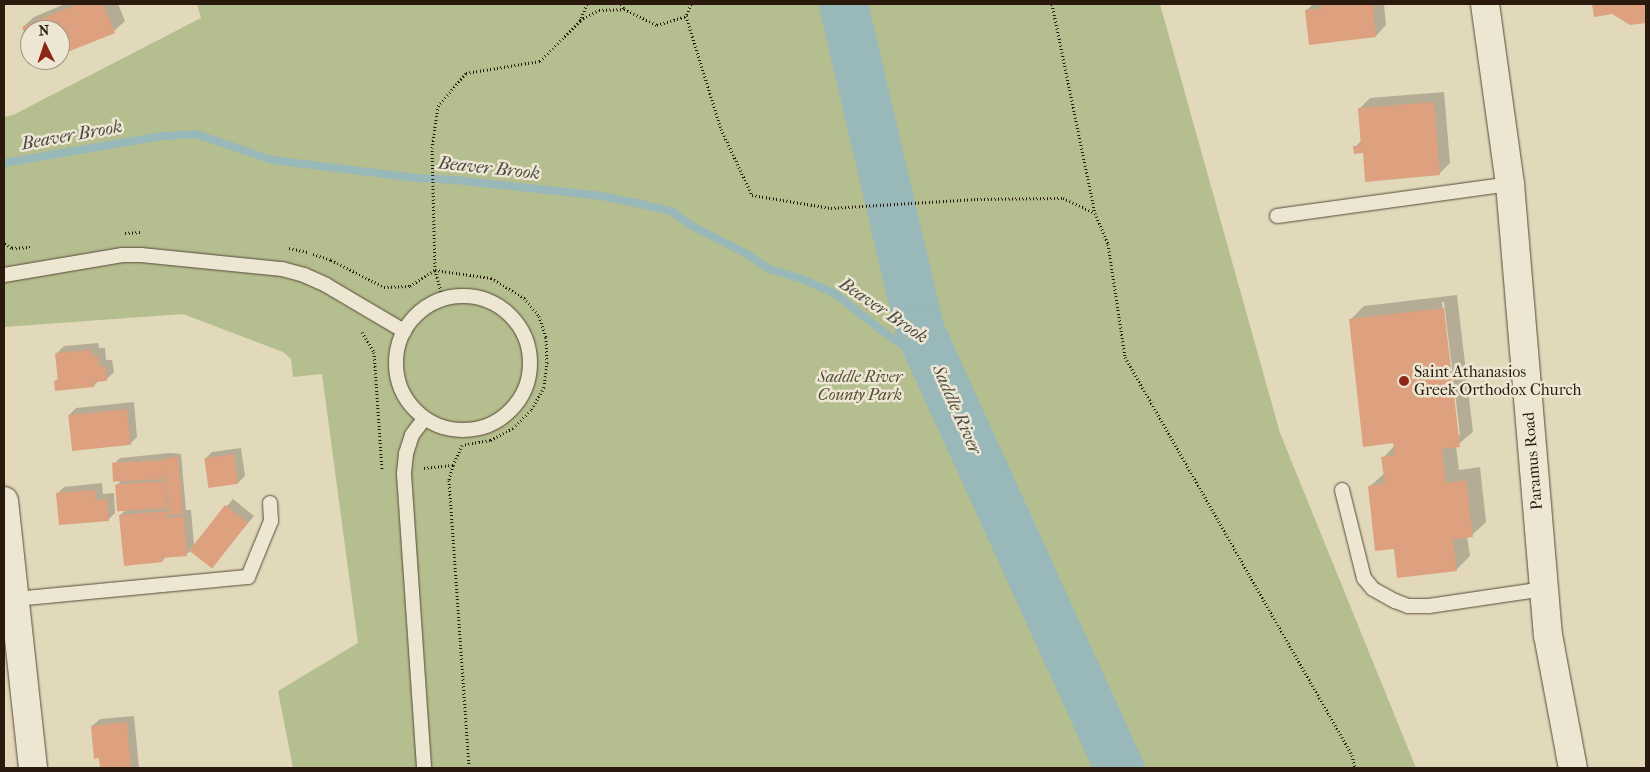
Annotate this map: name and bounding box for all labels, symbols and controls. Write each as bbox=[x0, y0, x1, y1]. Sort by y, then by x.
north arrow bbox=[20, 20, 70, 70]
text: N bbox=[38, 22, 50, 39]
water label: Beaver Brook bbox=[20, 116, 124, 156]
water label: Beaver Brook bbox=[437, 153, 541, 185]
water label: Beaver Brook bbox=[835, 273, 931, 349]
water label: Saddle River bbox=[927, 362, 985, 458]
place label: Saint Athanasios Greek Orthodox Church bbox=[1414, 362, 1581, 400]
park label: Saddle River County Park bbox=[818, 367, 902, 405]
marker: Saint Athanasios Greek Orthodox Church bbox=[1398, 375, 1410, 387]
street label: Paramus Road bbox=[1519, 411, 1547, 511]

